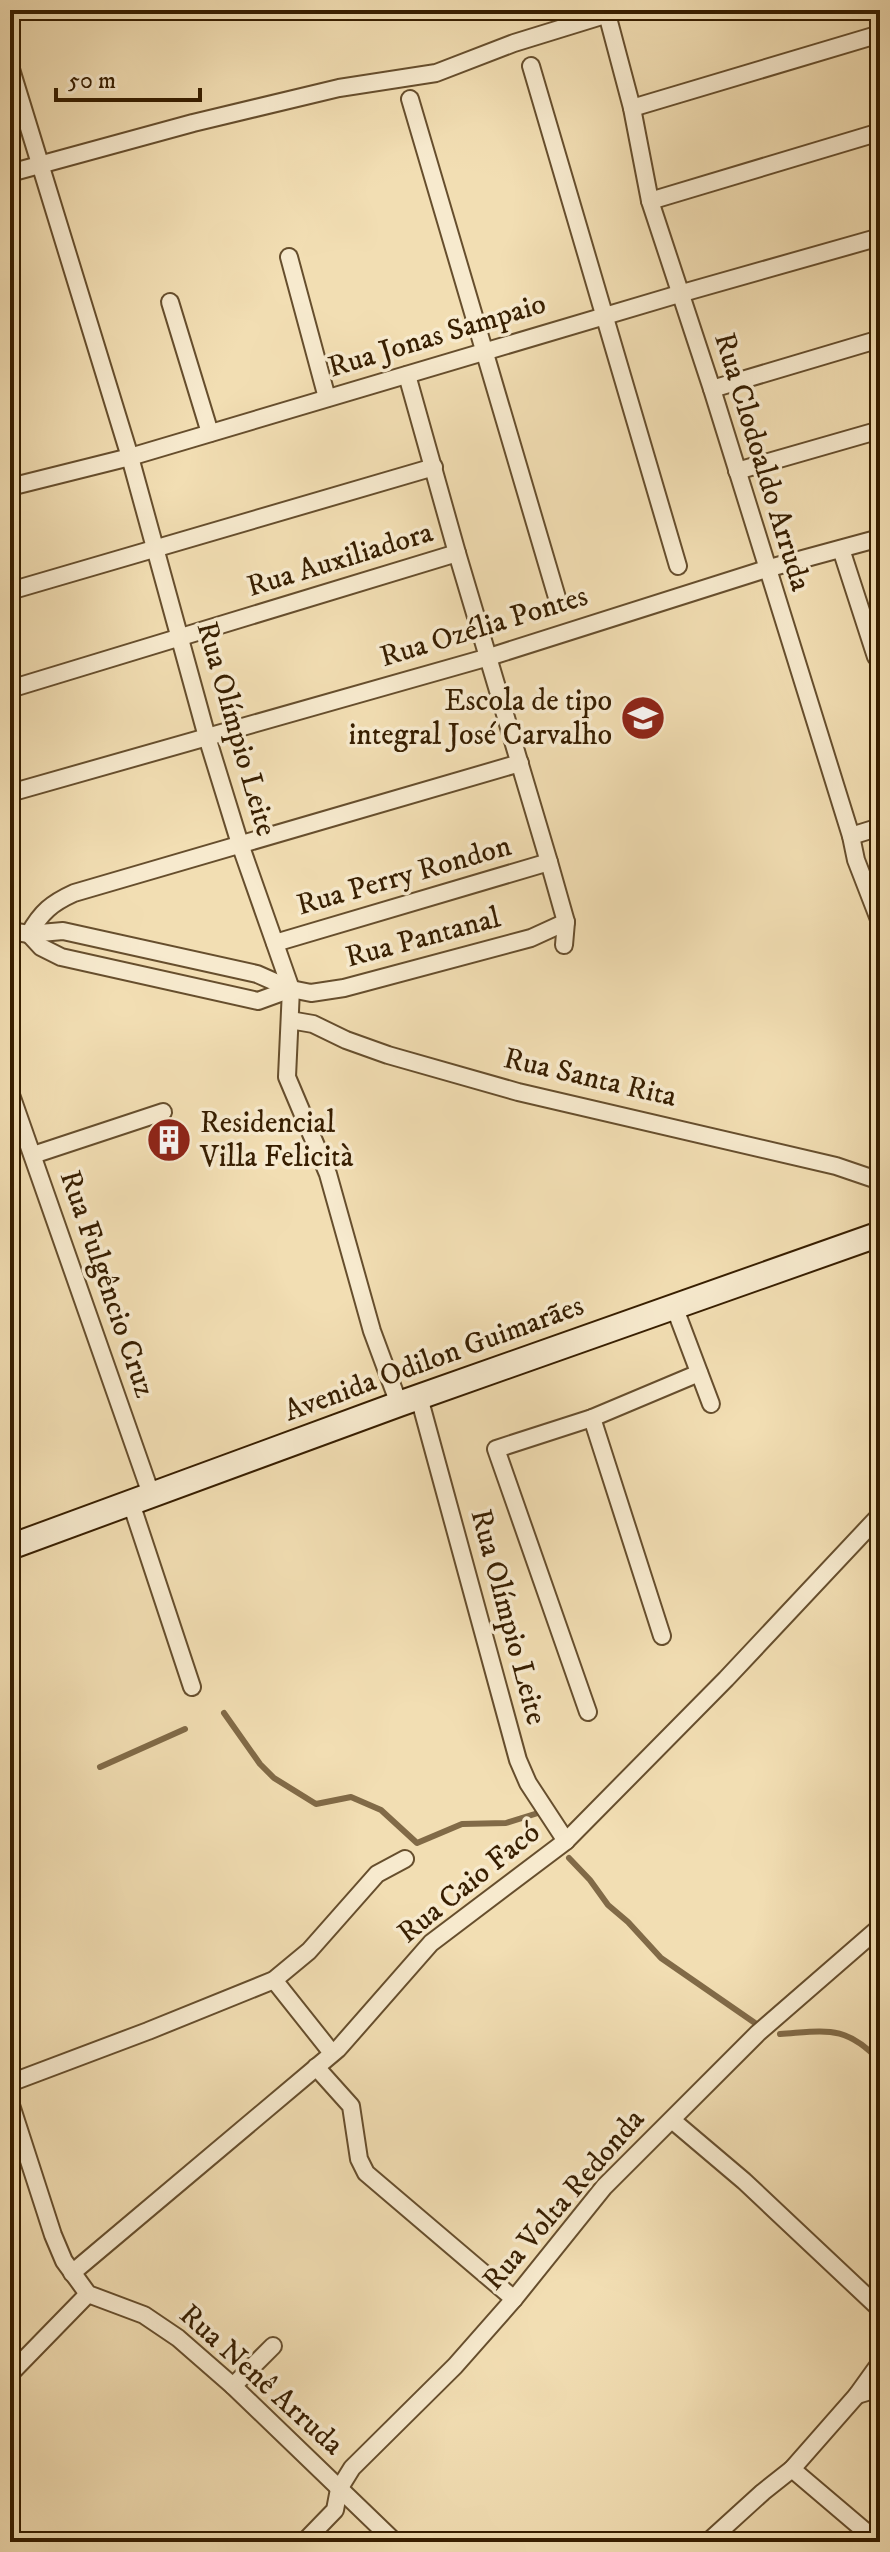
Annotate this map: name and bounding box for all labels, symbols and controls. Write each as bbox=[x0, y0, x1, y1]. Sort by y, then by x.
scale bar bbox=[56, 52, 200, 102]
text: 50 m bbox=[68, 66, 116, 96]
street label: Rua Jonas Sampaio bbox=[324, 285, 550, 387]
street label: Rua Clodoaldo Arruda bbox=[705, 328, 819, 596]
street label: Rua Auxiliadora bbox=[243, 514, 438, 606]
street label: Rua Ozélia Pontes bbox=[376, 578, 592, 676]
street label: Rua Olímpio Leite bbox=[188, 617, 284, 841]
place label: Escola de tipo integral José Carvalho bbox=[348, 683, 612, 754]
school or university icon: Escola de tipo integral José Carvalho bbox=[619, 694, 667, 742]
street label: Rua Perry Rondon bbox=[293, 828, 516, 924]
street label: Rua Pantanal bbox=[341, 900, 505, 976]
street label: Rua Santa Rita bbox=[500, 1040, 680, 1116]
place label: Residencial Villa Felicità bbox=[199, 1105, 354, 1176]
building icon: Residencial Villa Felicità bbox=[145, 1116, 193, 1164]
street label: Rua Fulgêncio Cruz bbox=[51, 1166, 163, 1402]
street label: Avenida Odilon Guimarães bbox=[279, 1288, 589, 1430]
street label: Rua Olímpio Leite bbox=[461, 1505, 555, 1729]
street label: Rua Caio Facó bbox=[390, 1814, 548, 1952]
street label: Rua Volta Redonda bbox=[475, 2102, 653, 2298]
street label: Rua Nenê Arruda bbox=[171, 2297, 351, 2464]

